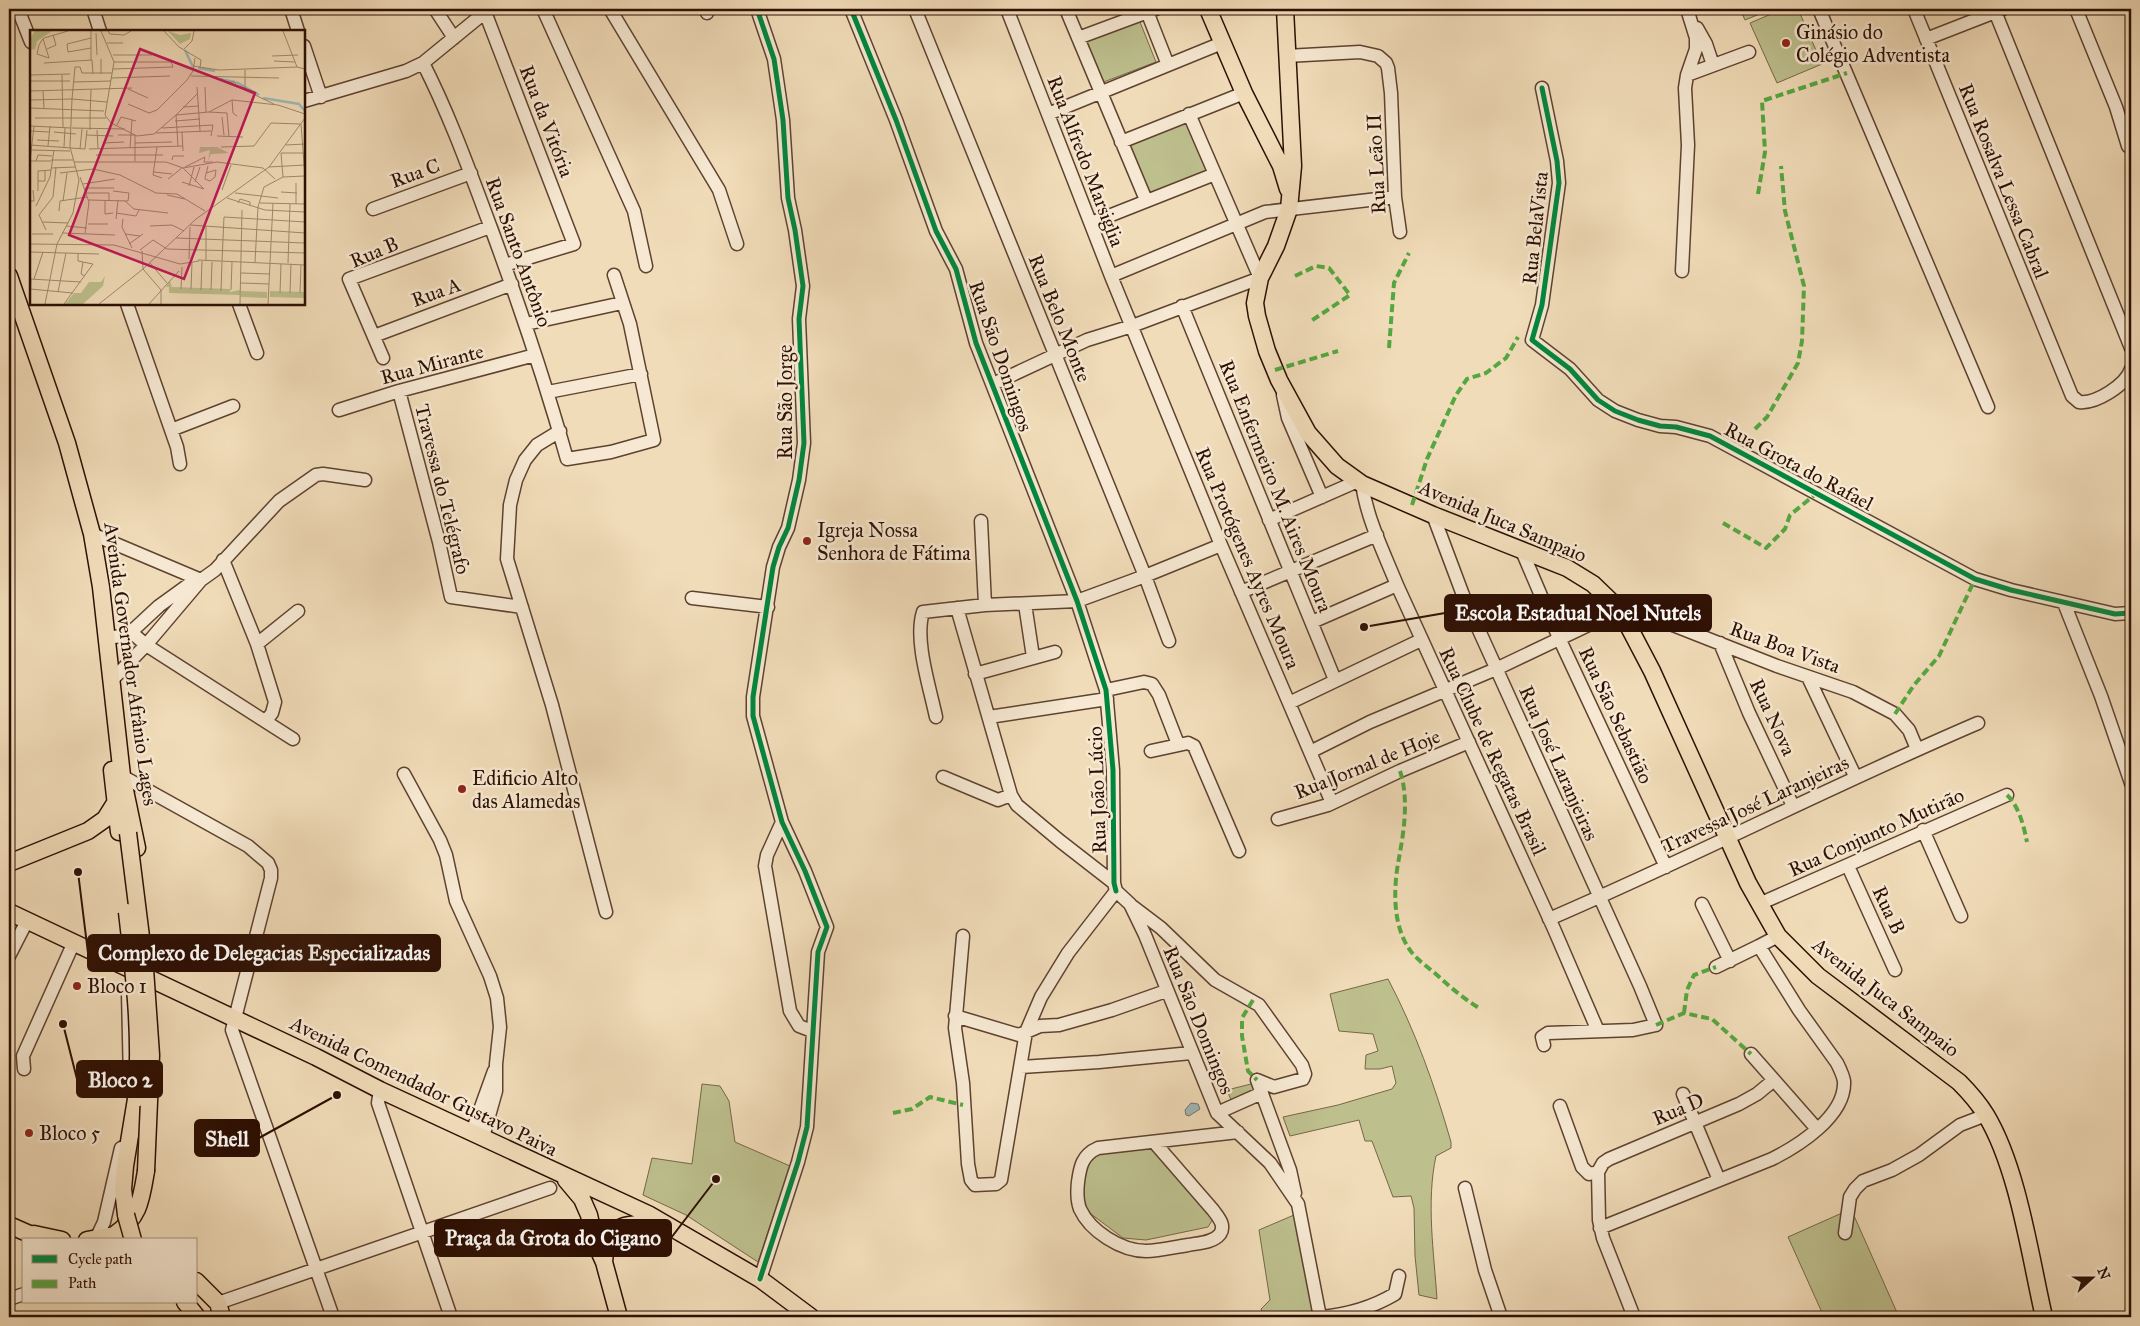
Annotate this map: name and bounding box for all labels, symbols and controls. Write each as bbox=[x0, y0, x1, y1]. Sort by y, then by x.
place label: Ginásio do Colégio Adventista bbox=[1796, 20, 1950, 68]
inset map bbox=[30, 30, 305, 305]
marker: Ginásio do Colégio Adventista bbox=[1780, 37, 1792, 49]
street label: Rua da Vitória bbox=[515, 62, 580, 181]
street label: Rua Alfredo Marsiglia bbox=[1041, 72, 1130, 251]
street label: Rua Rosalva Lessa Cabral bbox=[1954, 80, 2054, 283]
street label: Rua Leão II bbox=[1361, 113, 1391, 215]
street label: Rua C bbox=[387, 153, 443, 193]
street label: Rua BelaVista bbox=[1517, 170, 1553, 286]
street label: Rua Santo Antônio bbox=[481, 174, 557, 330]
street label: Rua B bbox=[346, 231, 402, 273]
street label: Rua Belo Monte bbox=[1024, 251, 1096, 385]
street label: Rua A bbox=[408, 272, 464, 312]
street label: Rua São Domingos bbox=[963, 278, 1038, 435]
street label: Rua Mirante bbox=[378, 339, 486, 389]
street label: Rua São Jorge bbox=[773, 345, 798, 459]
street label: Rua Enfermeiro M. Aires Moura bbox=[1214, 356, 1338, 616]
street label: Travessa do Telégrafo bbox=[409, 401, 476, 577]
street label: Rua Grota do Rafael bbox=[1720, 417, 1878, 516]
street label: Rua Protógenes Ayres Moura bbox=[1189, 443, 1306, 673]
street label: Avenida Juca Sampaio bbox=[1414, 474, 1590, 568]
place label: Igreja Nossa Senhora de Fátima bbox=[817, 518, 971, 565]
street label: Avenida Governador Afrânio Lages bbox=[98, 520, 163, 807]
marker: Igreja Nossa Senhora de Fátima bbox=[801, 535, 813, 547]
callout: Escola Estadual Noel Nutels bbox=[1445, 595, 1711, 631]
text: Escola Estadual Noel Nutels bbox=[1455, 600, 1702, 626]
street label: Rua Boa Vista bbox=[1727, 616, 1844, 678]
street label: Rua Clube de Regatas Brasil bbox=[1433, 643, 1552, 860]
street label: Rua São Sebastião bbox=[1574, 643, 1658, 787]
street label: Rua Nova bbox=[1745, 675, 1801, 760]
street label: Rua José Laranjeiras bbox=[1513, 682, 1604, 845]
street label: Rua Jornal de Hoje bbox=[1291, 724, 1444, 805]
street label: Rua João Lúcio bbox=[1083, 726, 1112, 854]
street label: Travessa José Laranjeiras bbox=[1658, 750, 1853, 859]
place label: Edificio Alto das Alamedas bbox=[472, 766, 580, 813]
street label: Rua Conjunto Mutirão bbox=[1784, 782, 1968, 882]
marker: Edificio Alto das Alamedas bbox=[456, 783, 468, 795]
street label: Rua B bbox=[1867, 882, 1911, 938]
street label: Avenida Juca Sampaio bbox=[1806, 932, 1964, 1063]
callout: Complexo de Delegacias Especializadas bbox=[88, 935, 440, 971]
text: Complexo de Delegacias Especializadas bbox=[98, 940, 430, 966]
street label: Rua São Domingos bbox=[1157, 942, 1240, 1098]
place label: Bloco 1 bbox=[87, 974, 147, 998]
marker: Bloco 1 bbox=[71, 980, 83, 992]
street label: Avenida Comendador Gustavo Paiva bbox=[286, 1010, 562, 1162]
callout: Bloco 2 bbox=[77, 1061, 162, 1097]
text: Bloco 2 bbox=[88, 1067, 153, 1093]
street label: Rua D bbox=[1649, 1088, 1707, 1130]
callout: Shell bbox=[195, 1120, 259, 1156]
place label: Bloco 5 bbox=[39, 1121, 100, 1145]
text: Shell bbox=[205, 1126, 250, 1152]
marker: Bloco 5 bbox=[23, 1127, 35, 1139]
callout: Praça da Grota do Cigano bbox=[435, 1220, 671, 1256]
text: Praça da Grota do Cigano bbox=[445, 1225, 661, 1251]
legend bbox=[22, 1238, 198, 1304]
text: Cycle path bbox=[68, 1250, 133, 1268]
north arrow bbox=[2068, 1254, 2118, 1304]
text: N bbox=[2094, 1265, 2114, 1282]
text: Path bbox=[68, 1274, 97, 1292]

